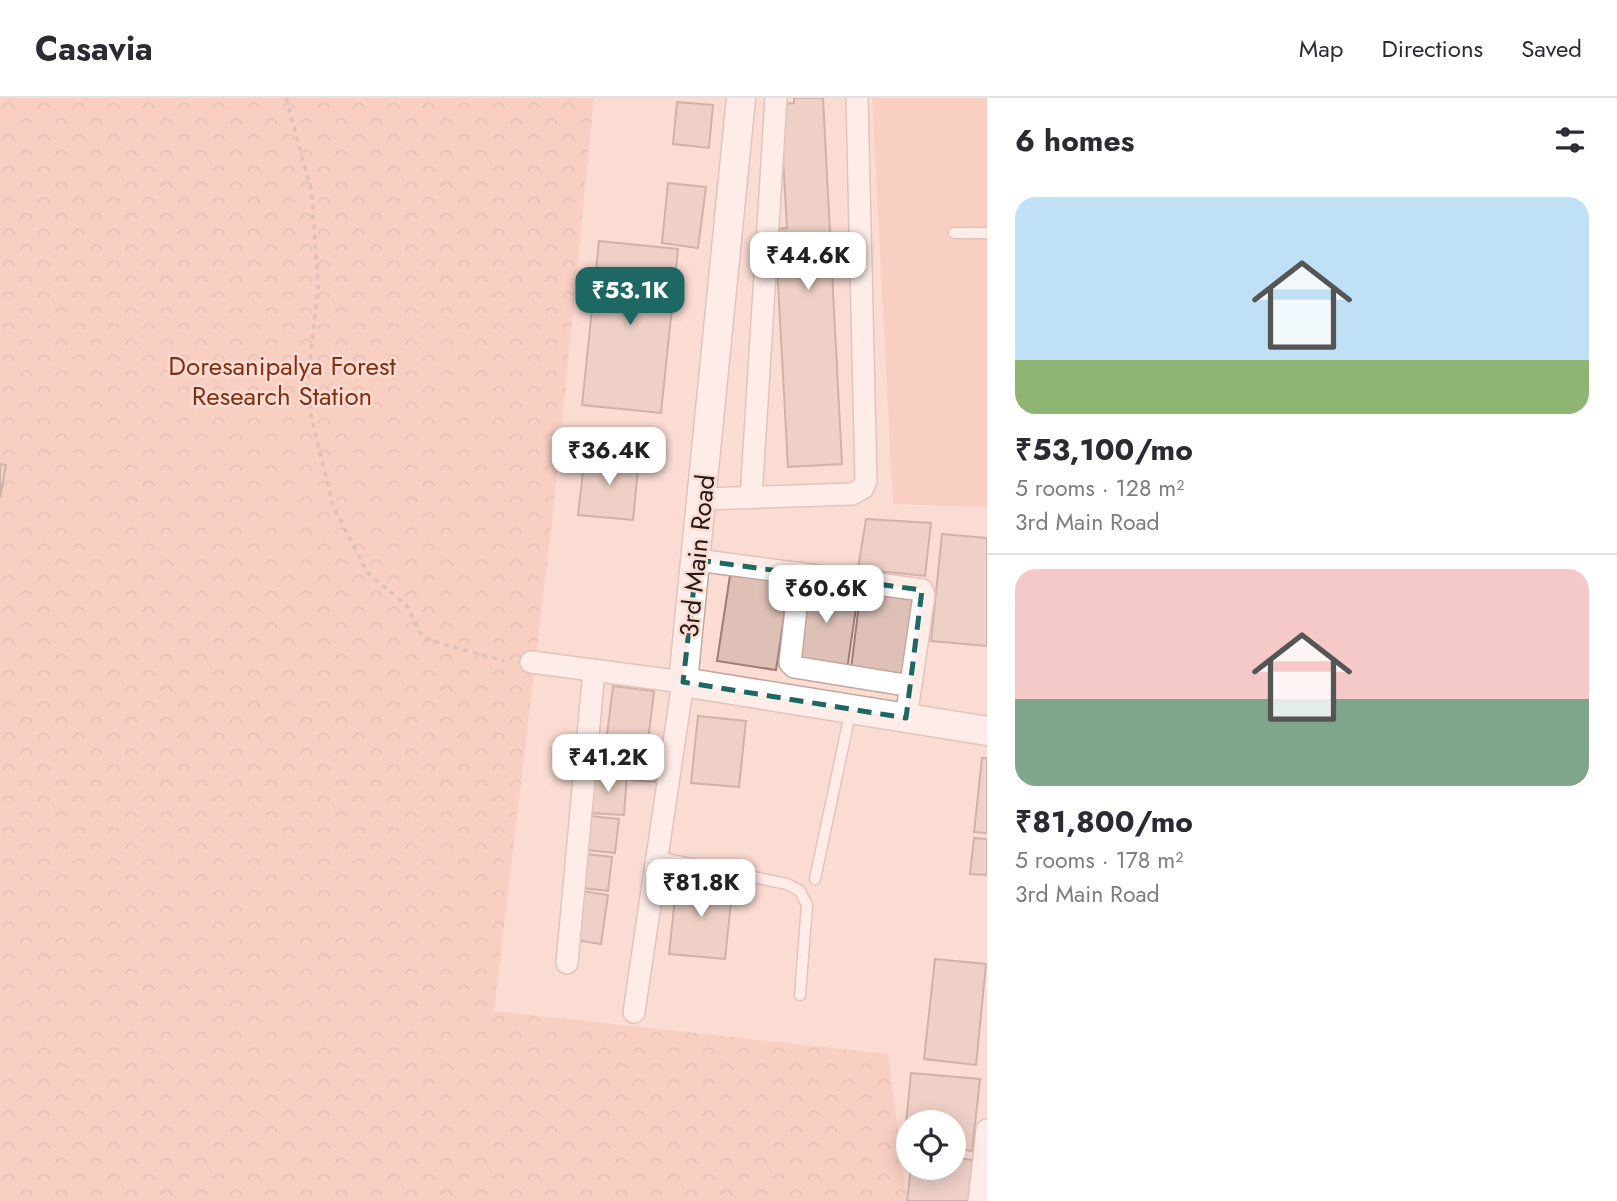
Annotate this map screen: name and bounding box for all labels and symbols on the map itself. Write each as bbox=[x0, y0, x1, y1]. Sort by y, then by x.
pin: ₹44.6K bbox=[751, 232, 865, 292]
pin: ₹53.1K bbox=[573, 268, 687, 327]
park label: Doresanipalya Forest Research Station bbox=[168, 347, 396, 415]
pin: ₹36.4K bbox=[552, 428, 666, 487]
street label: 3rd Main Road bbox=[670, 473, 724, 639]
pin: ₹60.6K bbox=[769, 566, 883, 625]
pin: ₹41.2K bbox=[551, 734, 665, 794]
pin: ₹81.8K bbox=[644, 860, 758, 919]

